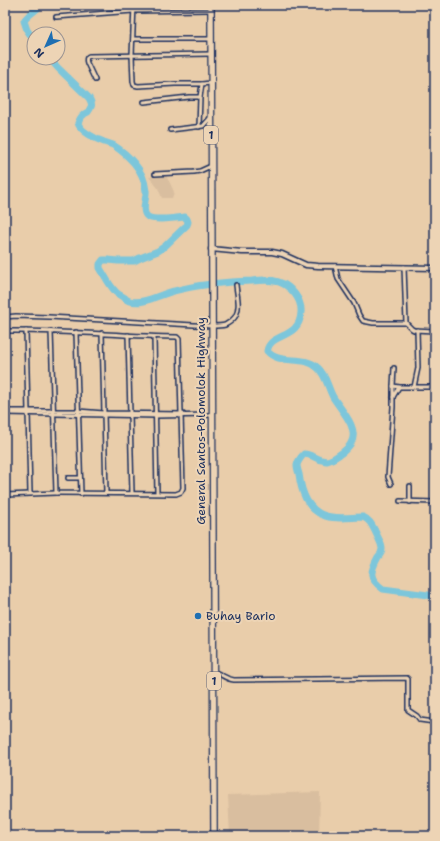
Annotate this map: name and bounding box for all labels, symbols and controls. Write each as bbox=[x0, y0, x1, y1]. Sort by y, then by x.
north arrow bbox=[26, 26, 66, 66]
text: N bbox=[31, 44, 48, 61]
road number: 1 bbox=[204, 126, 218, 144]
street label: General Santos-Polomolok Highway bbox=[193, 317, 209, 525]
place label: Buhay Bario bbox=[206, 608, 275, 624]
marker: Buhay Bario bbox=[193, 611, 203, 621]
road number: 1 bbox=[207, 672, 221, 690]

